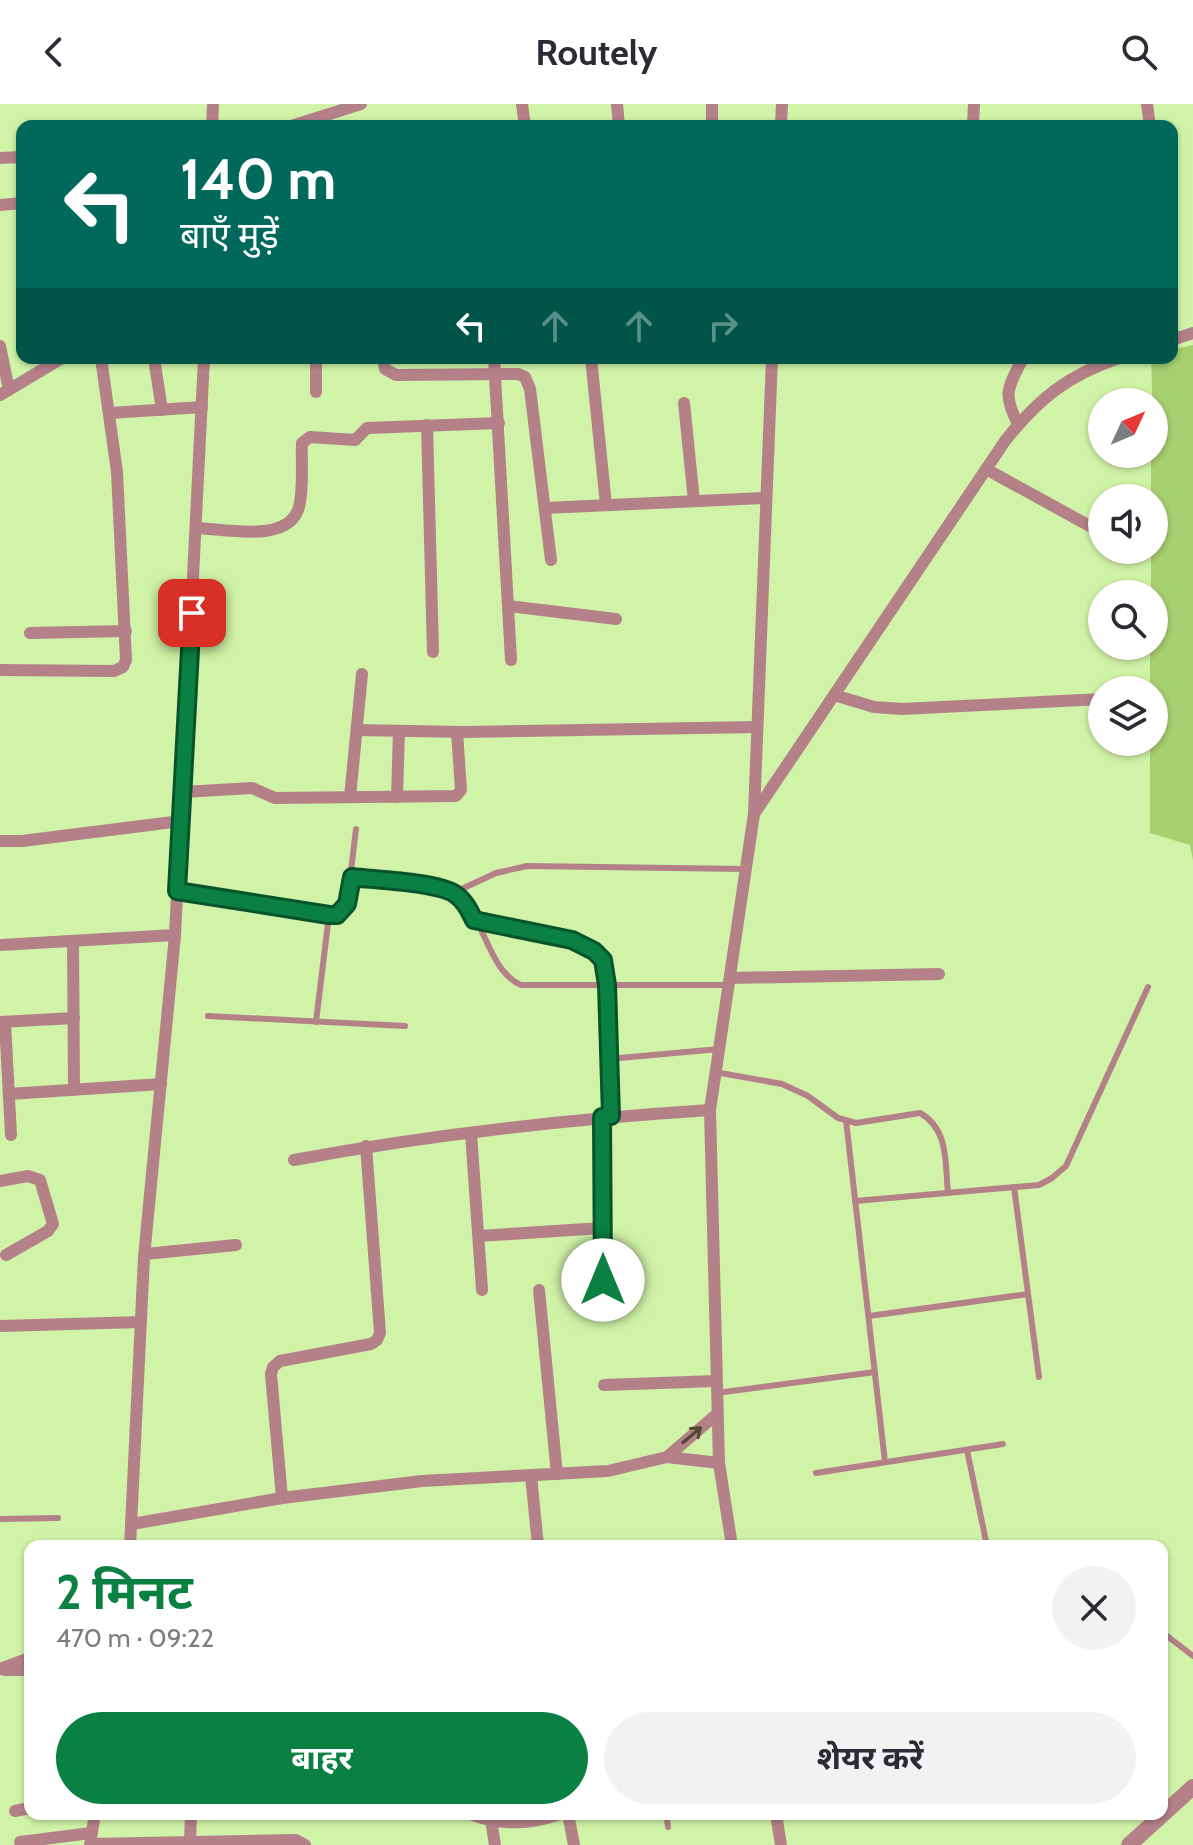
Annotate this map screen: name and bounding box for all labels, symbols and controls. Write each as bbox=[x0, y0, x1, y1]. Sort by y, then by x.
icon: back bbox=[32, 30, 76, 74]
text: Routely bbox=[536, 30, 657, 74]
icon: search bbox=[1117, 30, 1161, 74]
text: 140 m bbox=[180, 145, 336, 213]
icon: left bbox=[48, 152, 152, 256]
text: बाएँ मुड़ें bbox=[180, 213, 279, 257]
icon: left bbox=[449, 304, 493, 348]
icon: ahead bbox=[533, 304, 577, 348]
icon: ahead bbox=[617, 304, 661, 348]
icon: right bbox=[701, 304, 745, 348]
north arrow bbox=[1088, 388, 1168, 468]
map controls bbox=[1088, 388, 1168, 756]
button: sound bbox=[1088, 484, 1168, 564]
pin bbox=[158, 579, 226, 647]
button: search bbox=[1088, 580, 1168, 660]
icon: arrive bbox=[170, 591, 214, 635]
button: layers bbox=[1088, 676, 1168, 756]
position arrow bbox=[561, 1238, 645, 1322]
one-way arrow bbox=[681, 1426, 702, 1444]
text: 2 मिनट bbox=[56, 1563, 193, 1621]
button: close bbox=[1052, 1566, 1136, 1650]
text: 470 m · 09:22 bbox=[56, 1622, 214, 1654]
button: बाहर bbox=[56, 1712, 588, 1804]
button: शेयर करें bbox=[604, 1712, 1136, 1804]

